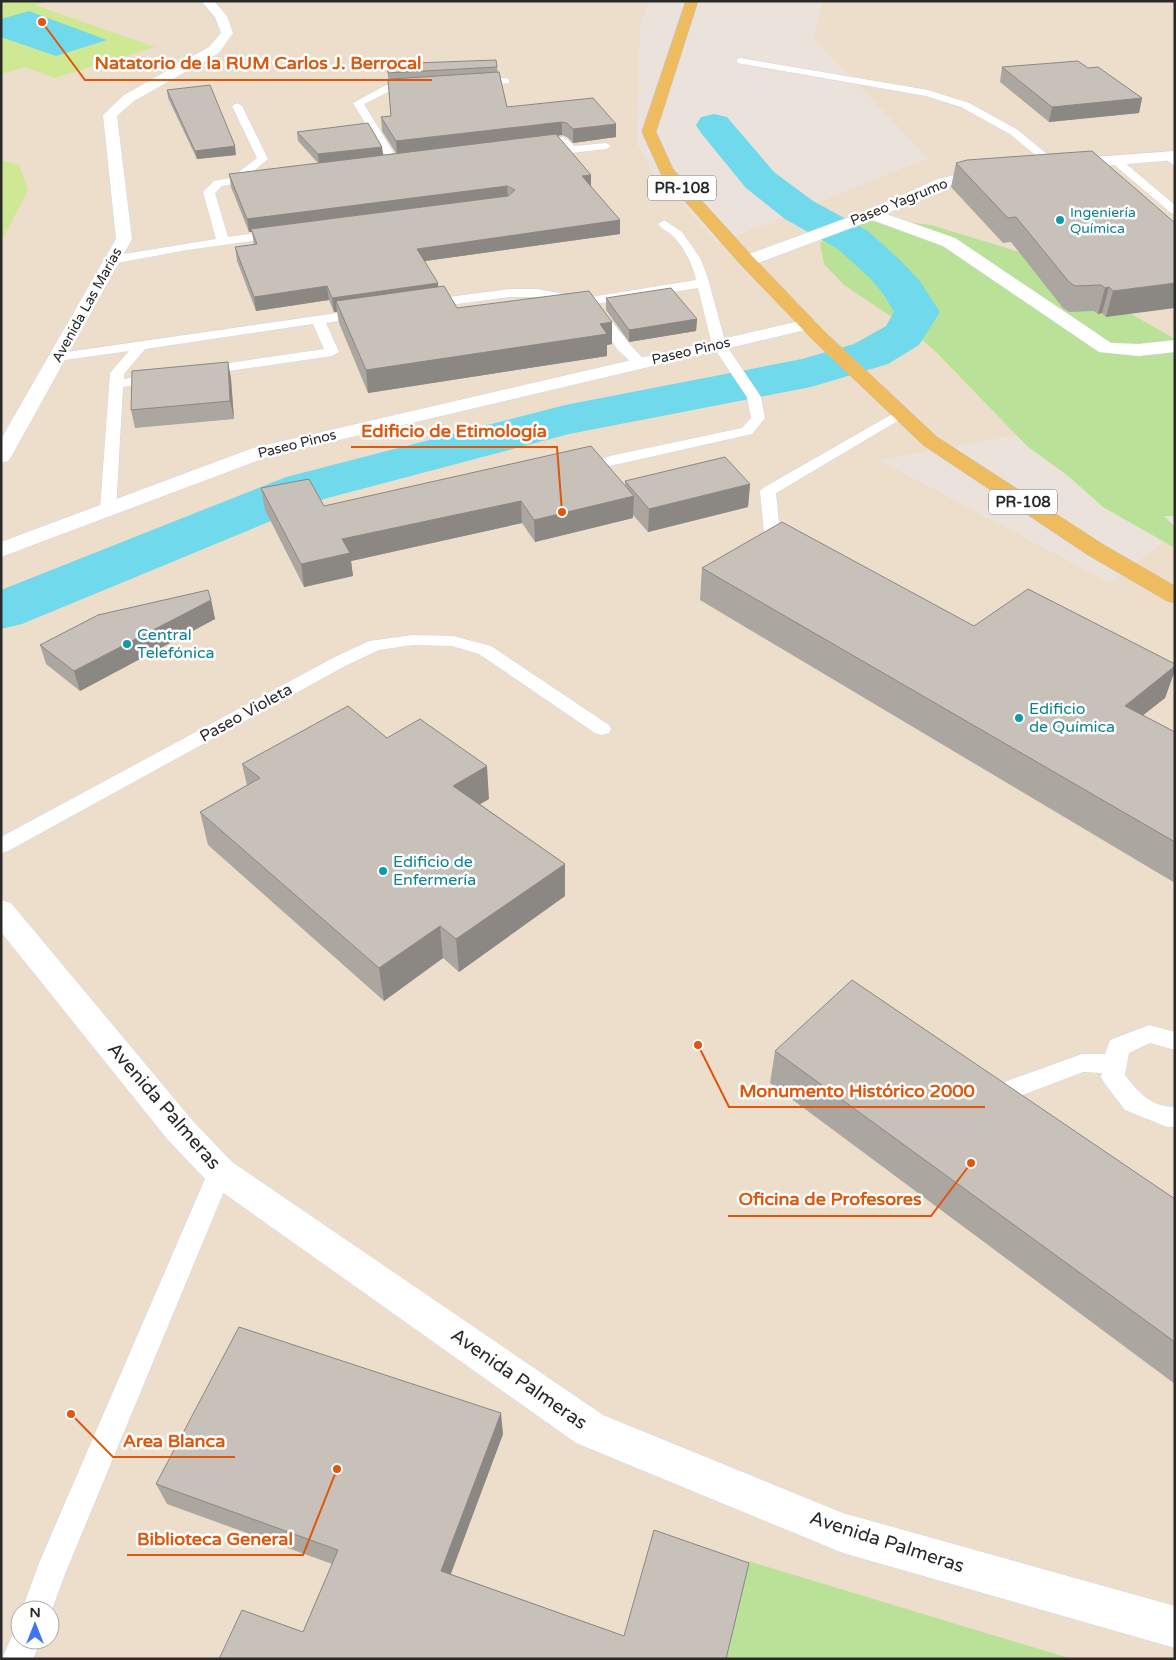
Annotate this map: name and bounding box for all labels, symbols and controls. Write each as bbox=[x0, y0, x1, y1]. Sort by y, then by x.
callout: Natatorio de la RUM Carlos J. Berrocal bbox=[85, 47, 432, 80]
text: Natatorio de la RUM Carlos J. Berrocal bbox=[94, 52, 422, 74]
street label: Paseo Yagrumo bbox=[848, 175, 950, 229]
road number: PR-108 bbox=[648, 176, 716, 200]
place label: Ingeniería Química bbox=[1070, 204, 1136, 237]
marker: Ingeniería Química bbox=[1054, 214, 1066, 226]
street label: Avenida Las Marías bbox=[48, 244, 126, 365]
street label: Paseo Pinos bbox=[650, 334, 732, 368]
callout: Edificio de Etimología bbox=[351, 414, 557, 447]
text: Edificio de Etimología bbox=[361, 420, 547, 442]
street label: Paseo Pinos bbox=[256, 426, 338, 462]
road number: PR-108 bbox=[989, 490, 1057, 514]
place label: Central Telefónica bbox=[137, 625, 214, 663]
marker: Central Telefónica bbox=[121, 638, 133, 650]
street label: Paseo Violeta bbox=[196, 679, 296, 747]
place label: Edificio de Química bbox=[1029, 699, 1115, 737]
marker: Edificio de Química bbox=[1013, 712, 1025, 724]
place label: Edificio de Enfermería bbox=[393, 852, 476, 890]
marker: Edificio de Enfermería bbox=[377, 865, 389, 877]
street label: Avenida Palmeras bbox=[103, 1038, 225, 1174]
callout: Monumento Histórico 2000 bbox=[729, 1074, 985, 1107]
text: Monumento Histórico 2000 bbox=[739, 1080, 975, 1102]
callout: Oficina de Profesores bbox=[728, 1183, 931, 1216]
text: Oficina de Profesores bbox=[738, 1188, 922, 1210]
street label: Avenida Palmeras bbox=[447, 1324, 591, 1434]
callout: Area Blanca bbox=[113, 1424, 235, 1457]
text: Area Blanca bbox=[123, 1430, 225, 1452]
street label: Avenida Palmeras bbox=[807, 1507, 967, 1577]
callout: Biblioteca General bbox=[127, 1522, 303, 1555]
text: Biblioteca General bbox=[137, 1528, 293, 1550]
north arrow bbox=[10, 1600, 60, 1650]
text: N bbox=[29, 1604, 41, 1621]

